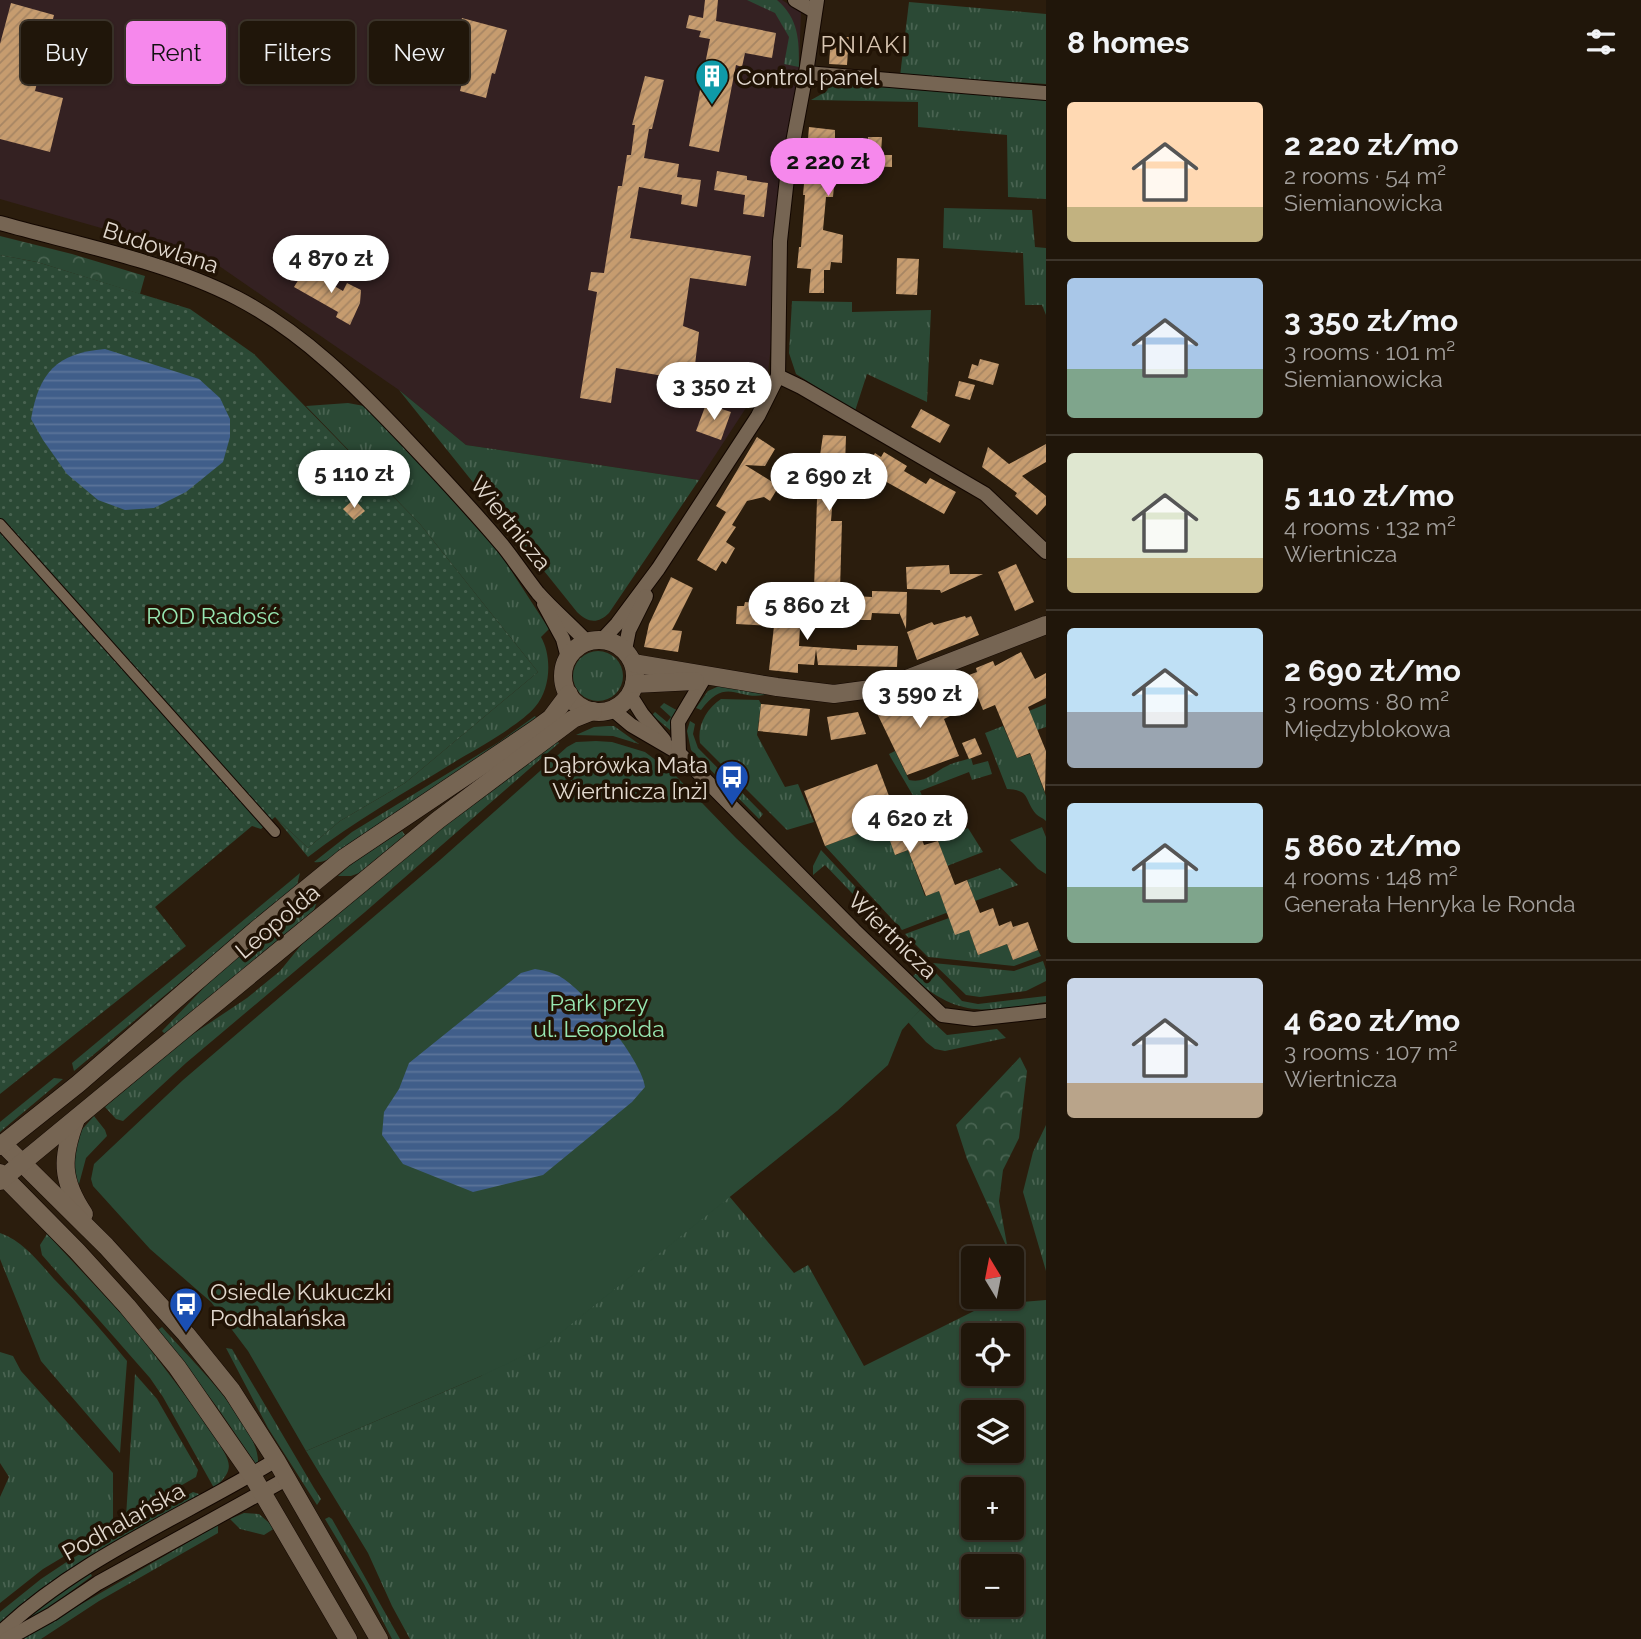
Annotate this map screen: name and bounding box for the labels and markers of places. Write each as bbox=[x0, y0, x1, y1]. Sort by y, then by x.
building icon: Control panel bbox=[693, 57, 731, 106]
place label: Control panel bbox=[736, 63, 880, 90]
pin: 2 220 zł bbox=[756, 138, 900, 198]
pin: 4 870 zł bbox=[259, 236, 403, 295]
pin: 3 350 zł bbox=[642, 362, 786, 422]
pin: 5 110 zł bbox=[282, 450, 426, 510]
pin: 2 690 zł bbox=[757, 454, 901, 513]
pin: 5 860 zł bbox=[735, 582, 879, 642]
pin: 3 590 zł bbox=[848, 670, 992, 730]
place label: Dąbrówka Mała Wiertnicza [nż] bbox=[543, 751, 708, 804]
bus stop icon: Dąbrówka Mała Wiertnicza [nż] bbox=[713, 758, 751, 807]
pin: 4 620 zł bbox=[838, 796, 982, 855]
place label: Osiedle Kukuczki Podhalańska bbox=[210, 1278, 392, 1331]
bus stop icon: Osiedle Kukuczki Podhalańska bbox=[167, 1285, 205, 1334]

